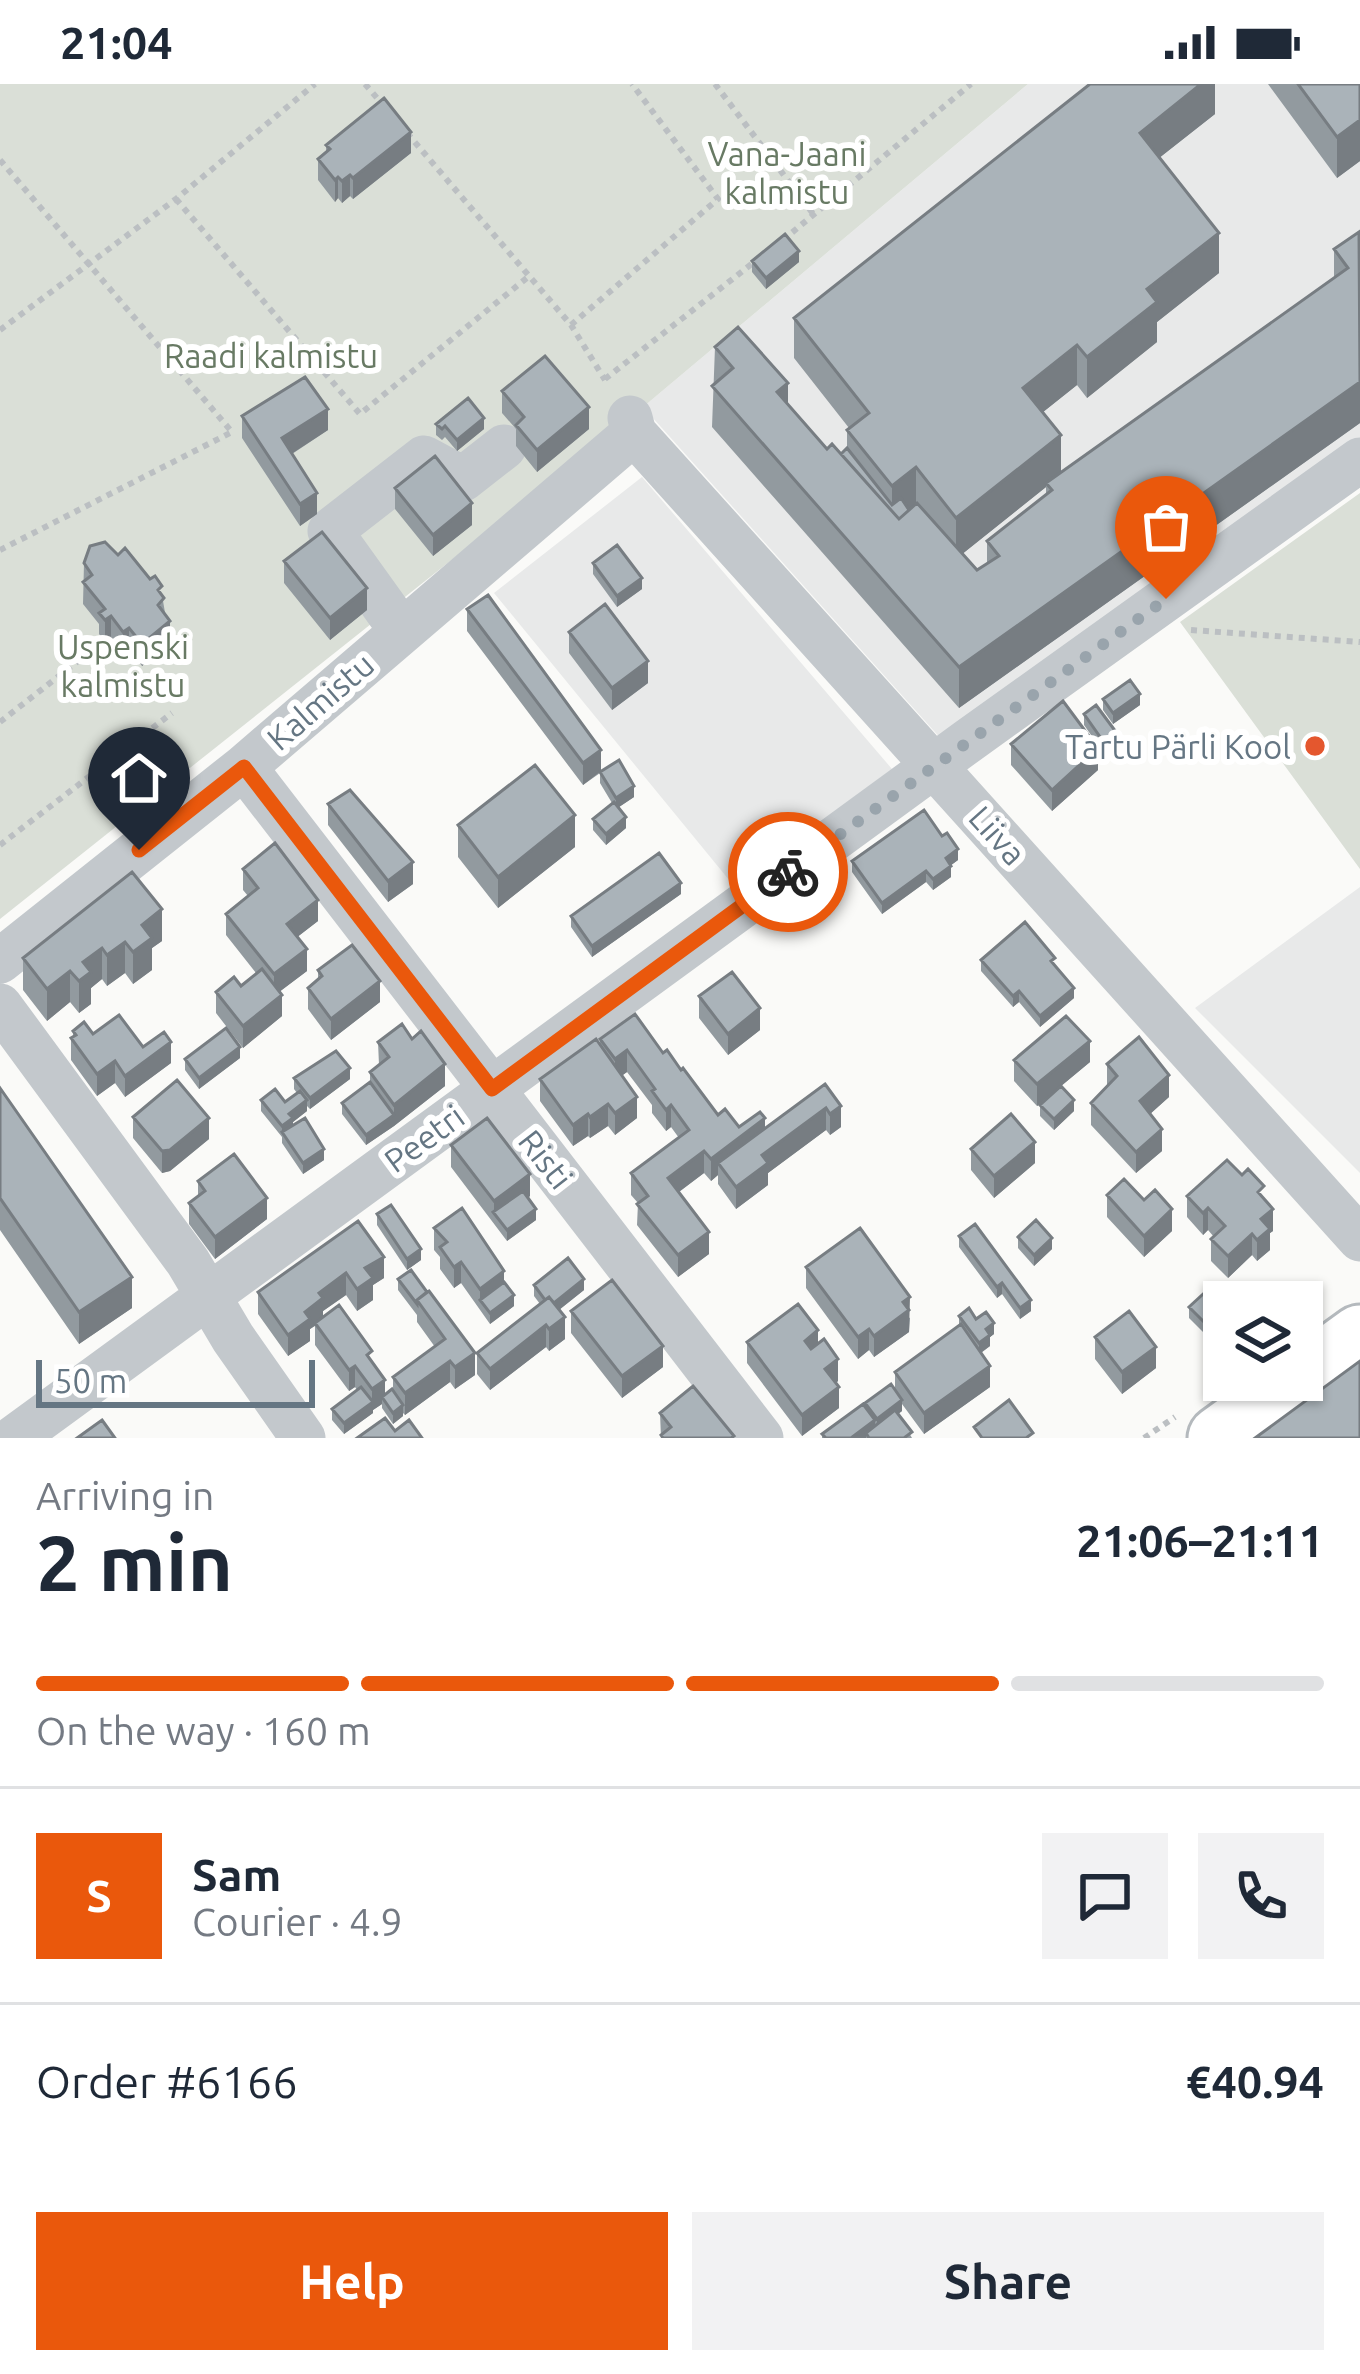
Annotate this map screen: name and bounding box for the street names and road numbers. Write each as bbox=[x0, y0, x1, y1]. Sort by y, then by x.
street label: Kalmistu bbox=[259, 645, 381, 757]
street label: Liiva bbox=[962, 798, 1034, 872]
street label: Peetri bbox=[377, 1097, 471, 1179]
street label: Risti bbox=[512, 1122, 580, 1196]

